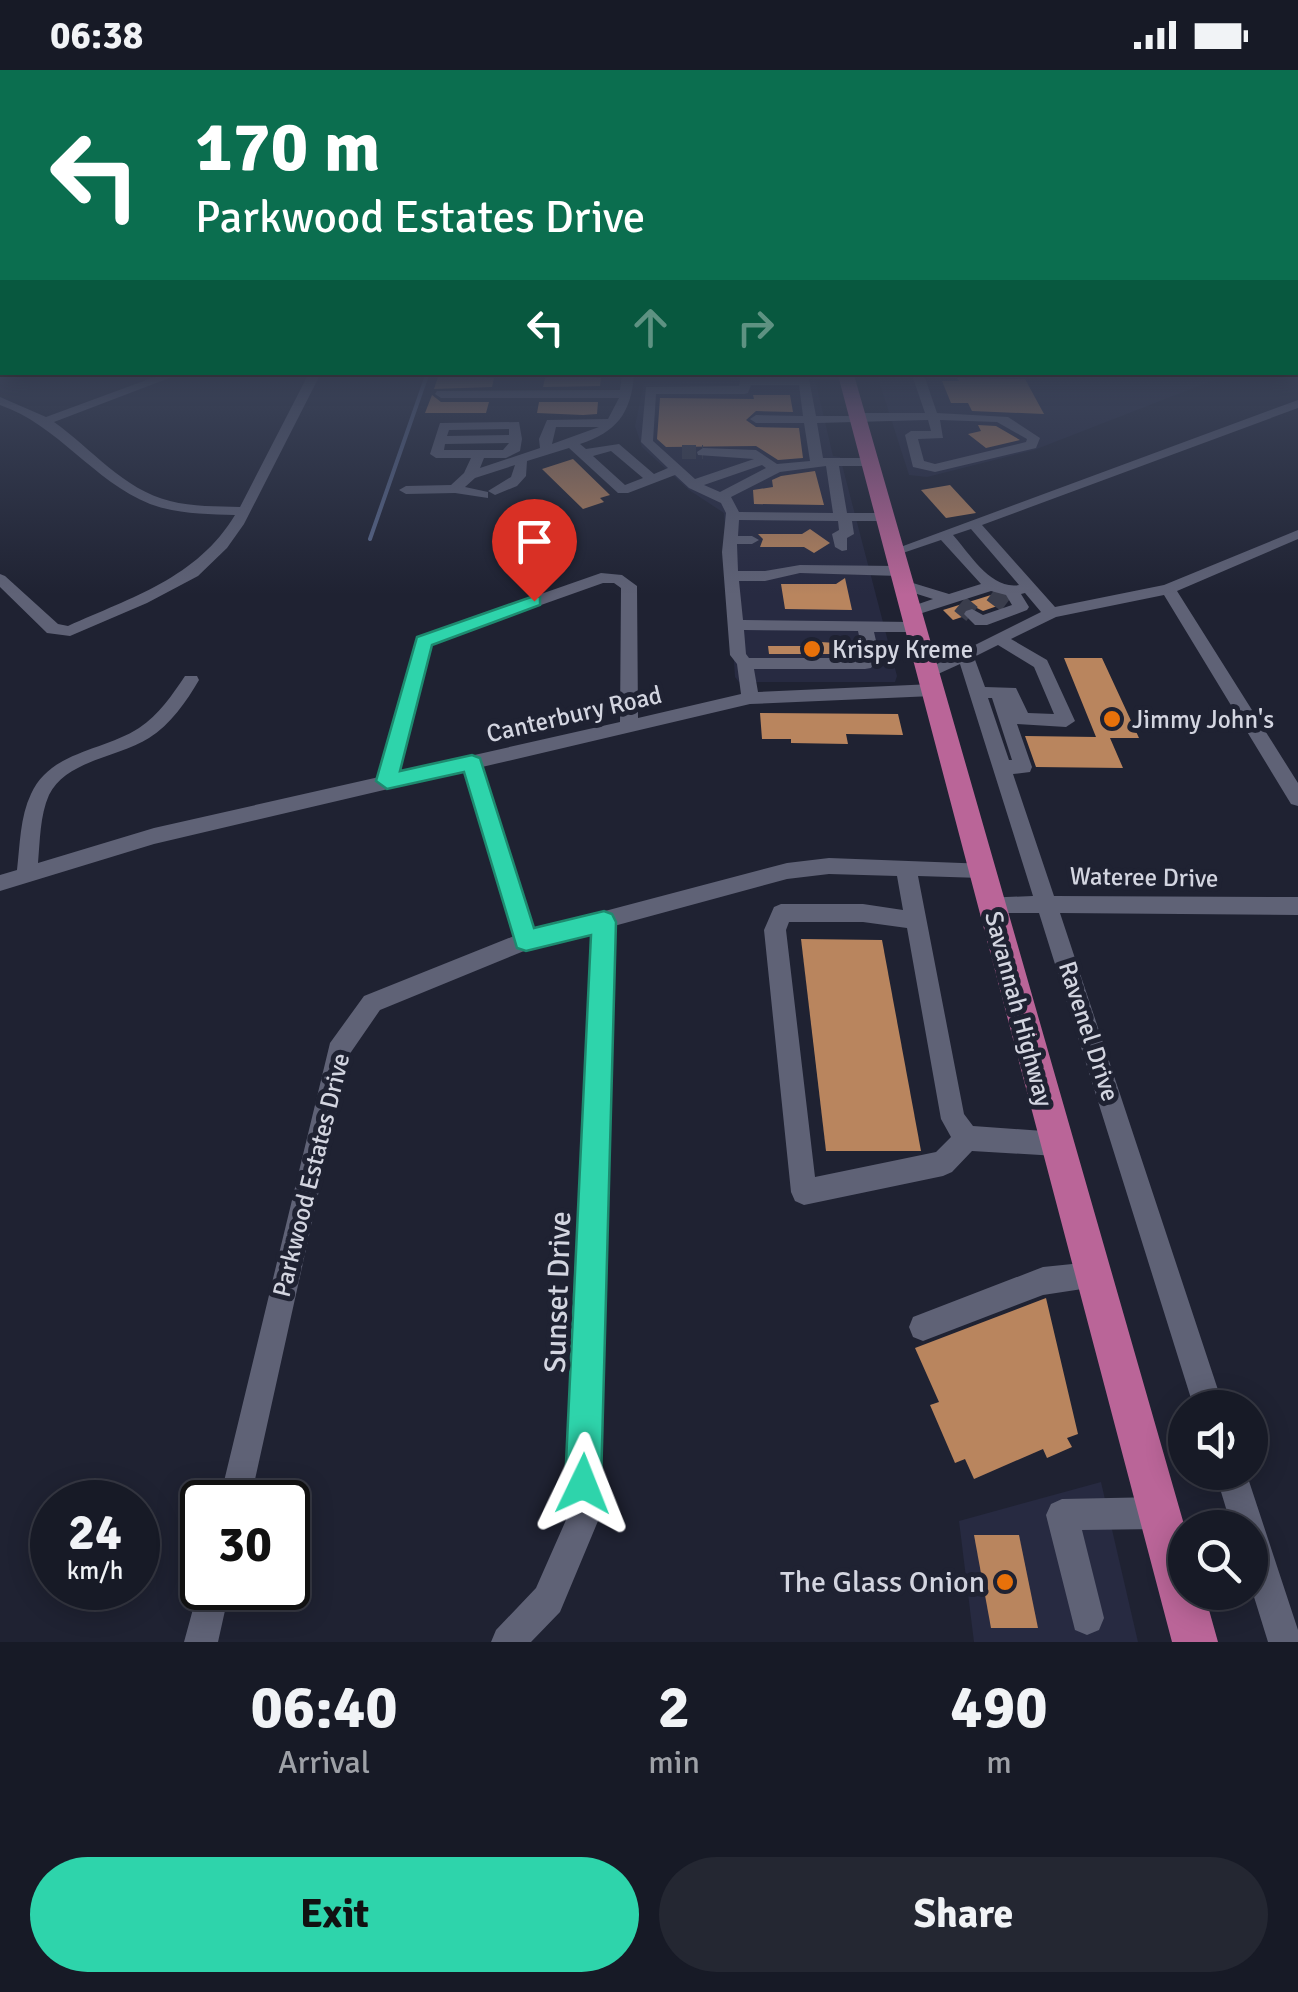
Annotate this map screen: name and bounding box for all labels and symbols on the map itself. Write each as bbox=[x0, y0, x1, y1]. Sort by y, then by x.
pin bbox=[492, 499, 577, 602]
place label: Krispy Kreme bbox=[832, 634, 973, 665]
marker: Krispy Kreme bbox=[801, 638, 823, 660]
street label: Canterbury Road bbox=[483, 679, 665, 749]
place label: Jimmy John's bbox=[1132, 704, 1274, 735]
marker: Jimmy John's bbox=[1101, 708, 1123, 730]
street label: Wateree Drive bbox=[1069, 860, 1219, 894]
street label: Savannah Highway bbox=[978, 908, 1060, 1110]
street label: Ravenel Drive bbox=[1052, 957, 1126, 1105]
street label: Parkwood Estates Drive bbox=[266, 1050, 356, 1300]
street label: Sunset Drive bbox=[537, 1211, 579, 1373]
position arrow bbox=[531, 1432, 635, 1536]
speed limit sign: 30 bbox=[180, 1480, 310, 1610]
place label: The Glass Onion bbox=[780, 1564, 985, 1601]
marker: The Glass Onion bbox=[994, 1571, 1016, 1593]

